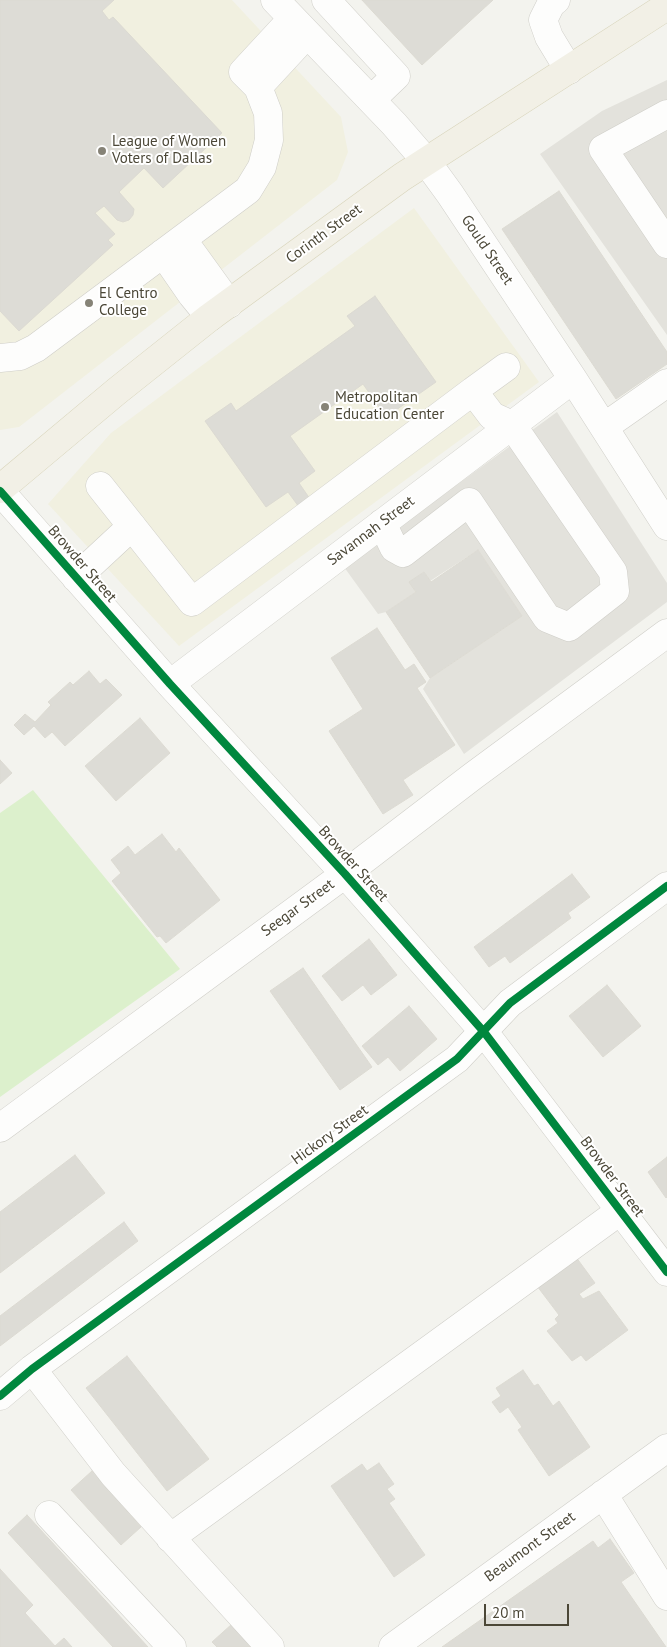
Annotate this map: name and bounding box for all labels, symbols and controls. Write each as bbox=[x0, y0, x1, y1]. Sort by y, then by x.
place label: League of Women Voters of Dallas bbox=[112, 133, 226, 168]
marker: League of Women Voters of Dallas bbox=[96, 145, 108, 157]
street label: Corinth Street bbox=[283, 201, 365, 267]
street label: Gould Street bbox=[457, 212, 517, 288]
place label: El Centro College bbox=[99, 285, 158, 320]
marker: El Centro College bbox=[83, 297, 95, 309]
place label: Metropolitan Education Center bbox=[335, 389, 444, 424]
marker: Metropolitan Education Center bbox=[319, 401, 331, 413]
street label: Savannah Street bbox=[324, 492, 418, 570]
street label: Browder Street bbox=[44, 522, 120, 606]
street label: Browder Street bbox=[314, 822, 392, 906]
street label: Seegar Street bbox=[258, 876, 338, 940]
street label: Hickory Street bbox=[288, 1101, 372, 1169]
street label: Browder Street bbox=[576, 1133, 648, 1221]
street label: Beaumont Street bbox=[481, 1508, 579, 1586]
scale bar bbox=[487, 1594, 572, 1626]
text: 20 m bbox=[492, 1603, 525, 1622]

